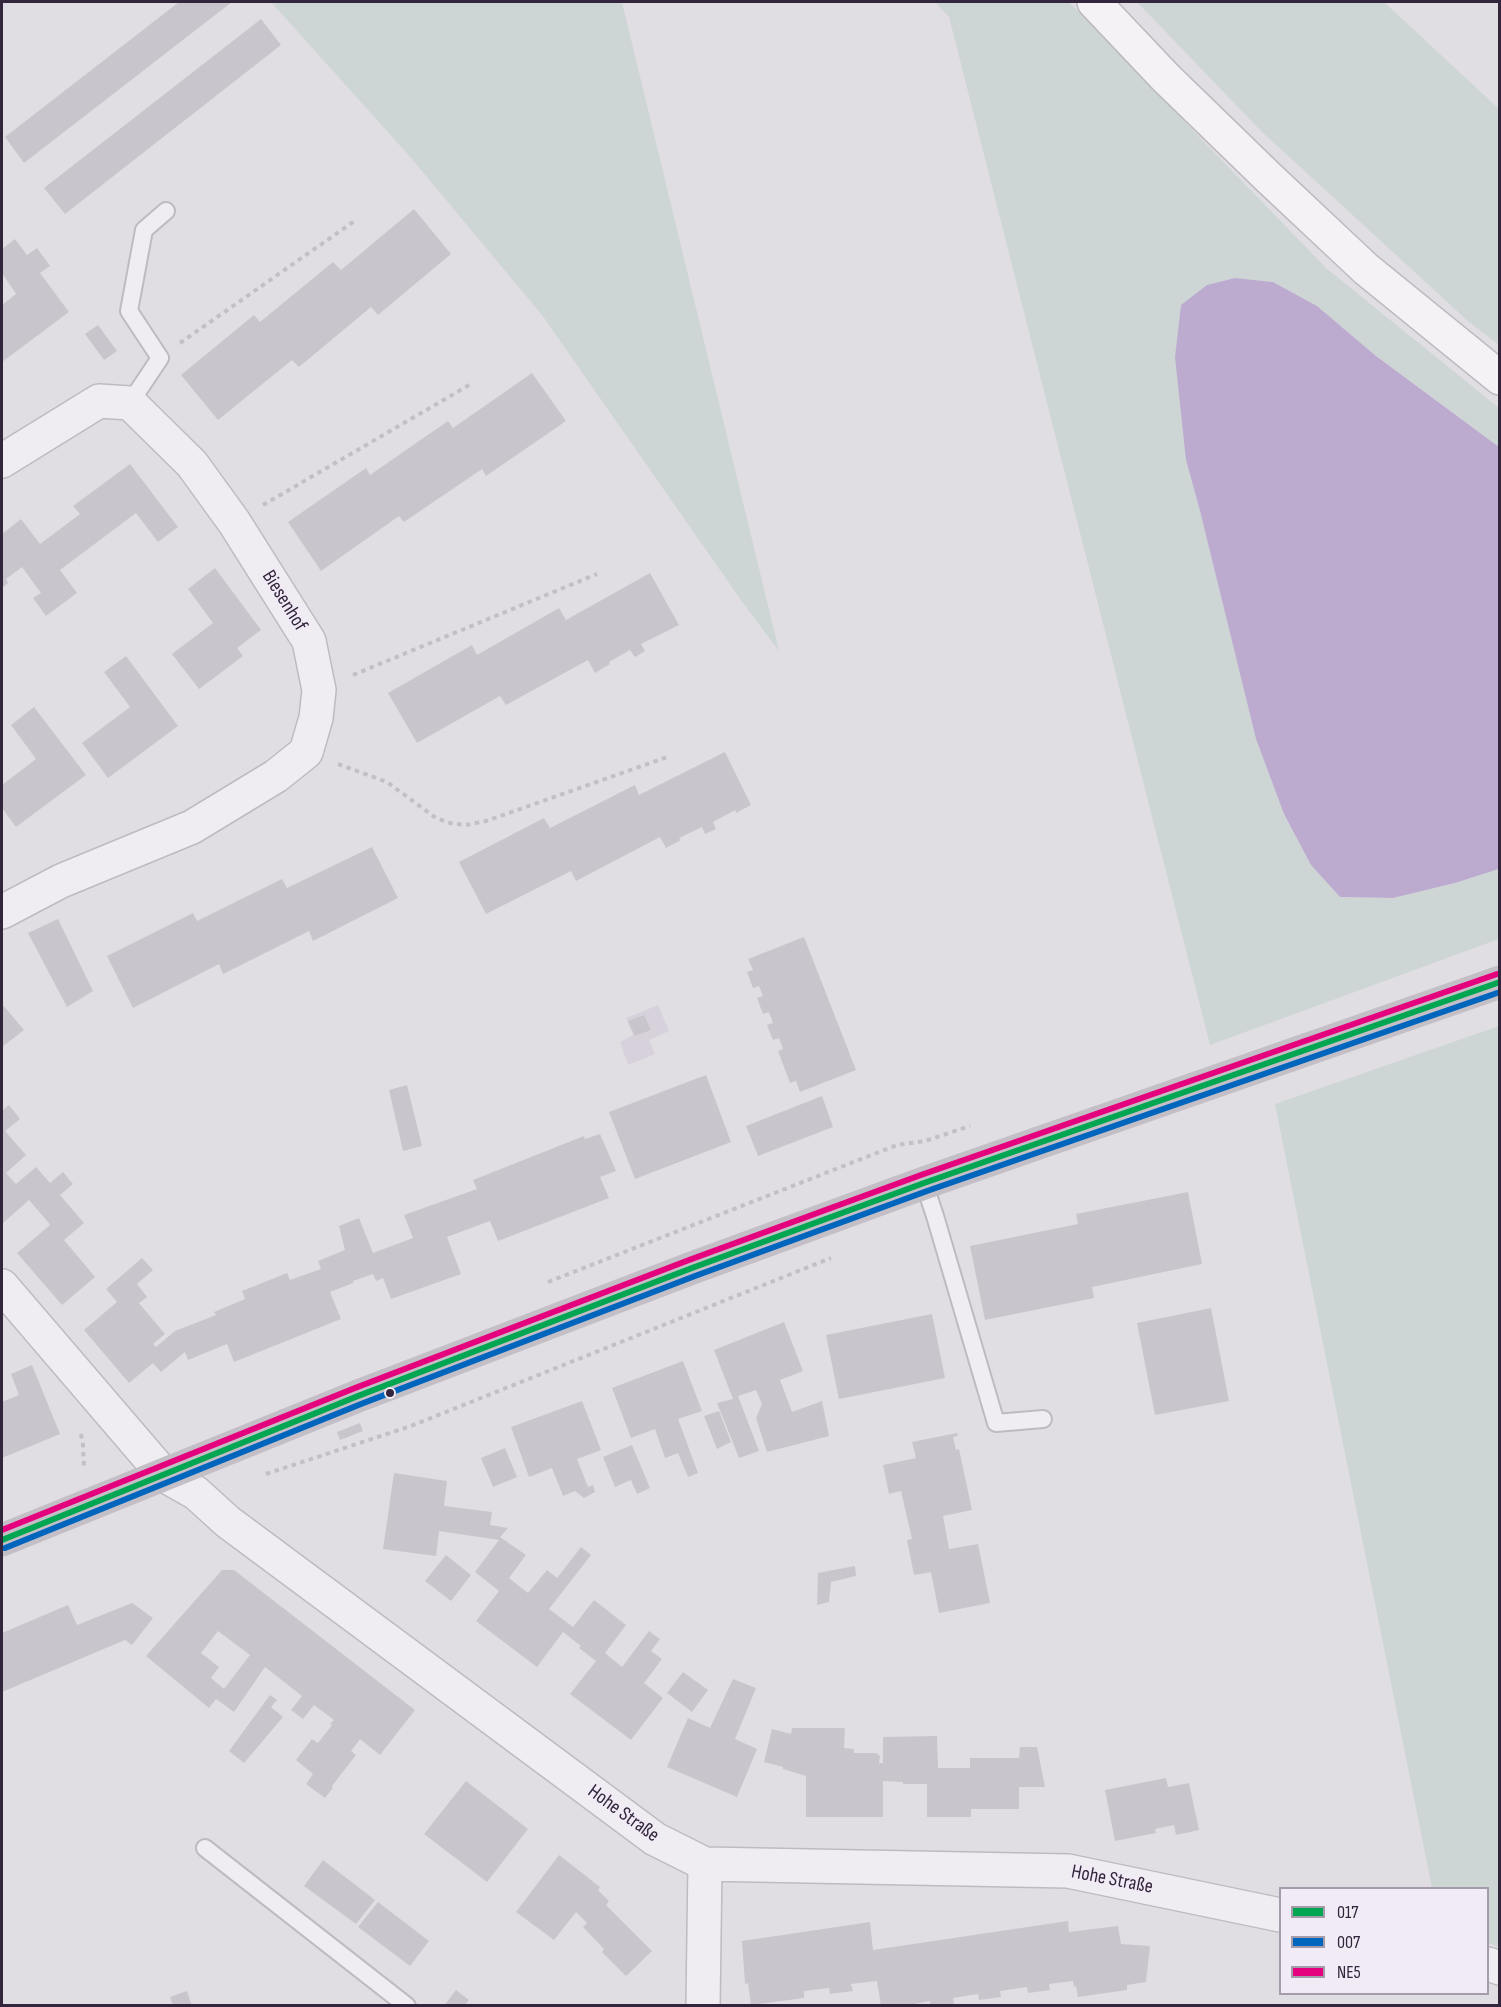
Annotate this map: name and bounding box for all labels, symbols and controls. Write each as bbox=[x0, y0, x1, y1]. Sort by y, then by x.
street label: Biesenhof bbox=[256, 566, 312, 636]
unlabelled marker bbox=[384, 1387, 396, 1399]
street label: Hohe Straße bbox=[583, 1780, 663, 1848]
street label: Hohe Straße bbox=[1069, 1860, 1155, 1900]
legend bbox=[1279, 1887, 1489, 1995]
text: 017 bbox=[1337, 1902, 1359, 1923]
text: 007 bbox=[1337, 1932, 1360, 1953]
text: NE5 bbox=[1337, 1962, 1361, 1983]

